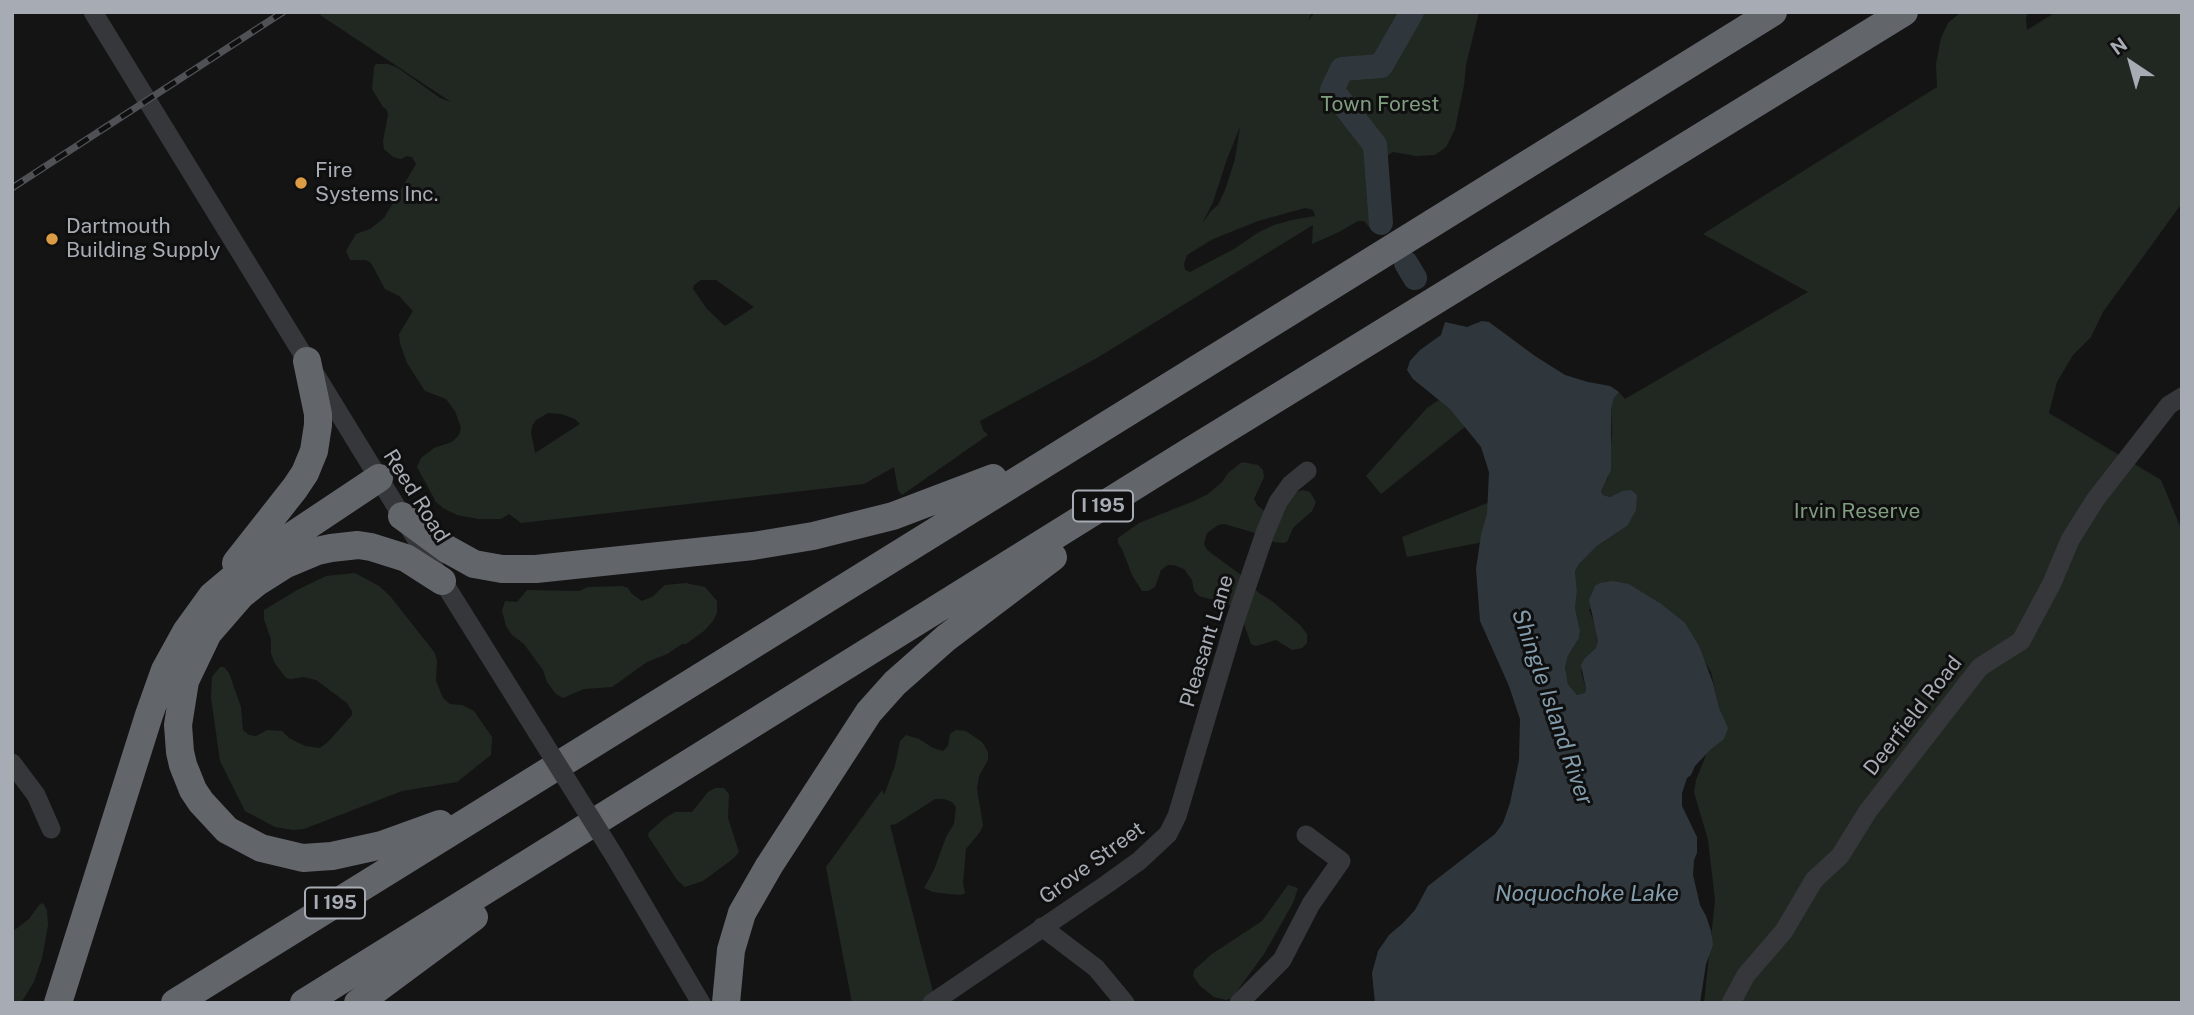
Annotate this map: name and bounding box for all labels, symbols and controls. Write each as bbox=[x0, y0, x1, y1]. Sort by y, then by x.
north arrow bbox=[2096, 28, 2166, 98]
text: N bbox=[2106, 33, 2131, 59]
park label: Town Forest bbox=[1321, 92, 1439, 118]
place label: Fire Systems Inc. bbox=[315, 158, 438, 208]
marker: Fire Systems Inc. bbox=[293, 175, 309, 191]
place label: Dartmouth Building Supply bbox=[66, 214, 220, 264]
marker: Dartmouth Building Supply bbox=[44, 231, 60, 247]
street label: Reed Road bbox=[377, 445, 455, 547]
road number: I 195 bbox=[1073, 491, 1133, 522]
park label: Irvin Reserve bbox=[1794, 499, 1920, 525]
street label: Pleasant Lane bbox=[1175, 572, 1239, 710]
water label: Shingle Island River bbox=[1505, 605, 1599, 809]
street label: Deerfield Road bbox=[1858, 651, 1968, 781]
street label: Grove Street bbox=[1035, 816, 1149, 910]
water label: Noquochoke Lake bbox=[1495, 880, 1679, 908]
road number: I 195 bbox=[305, 888, 365, 918]

